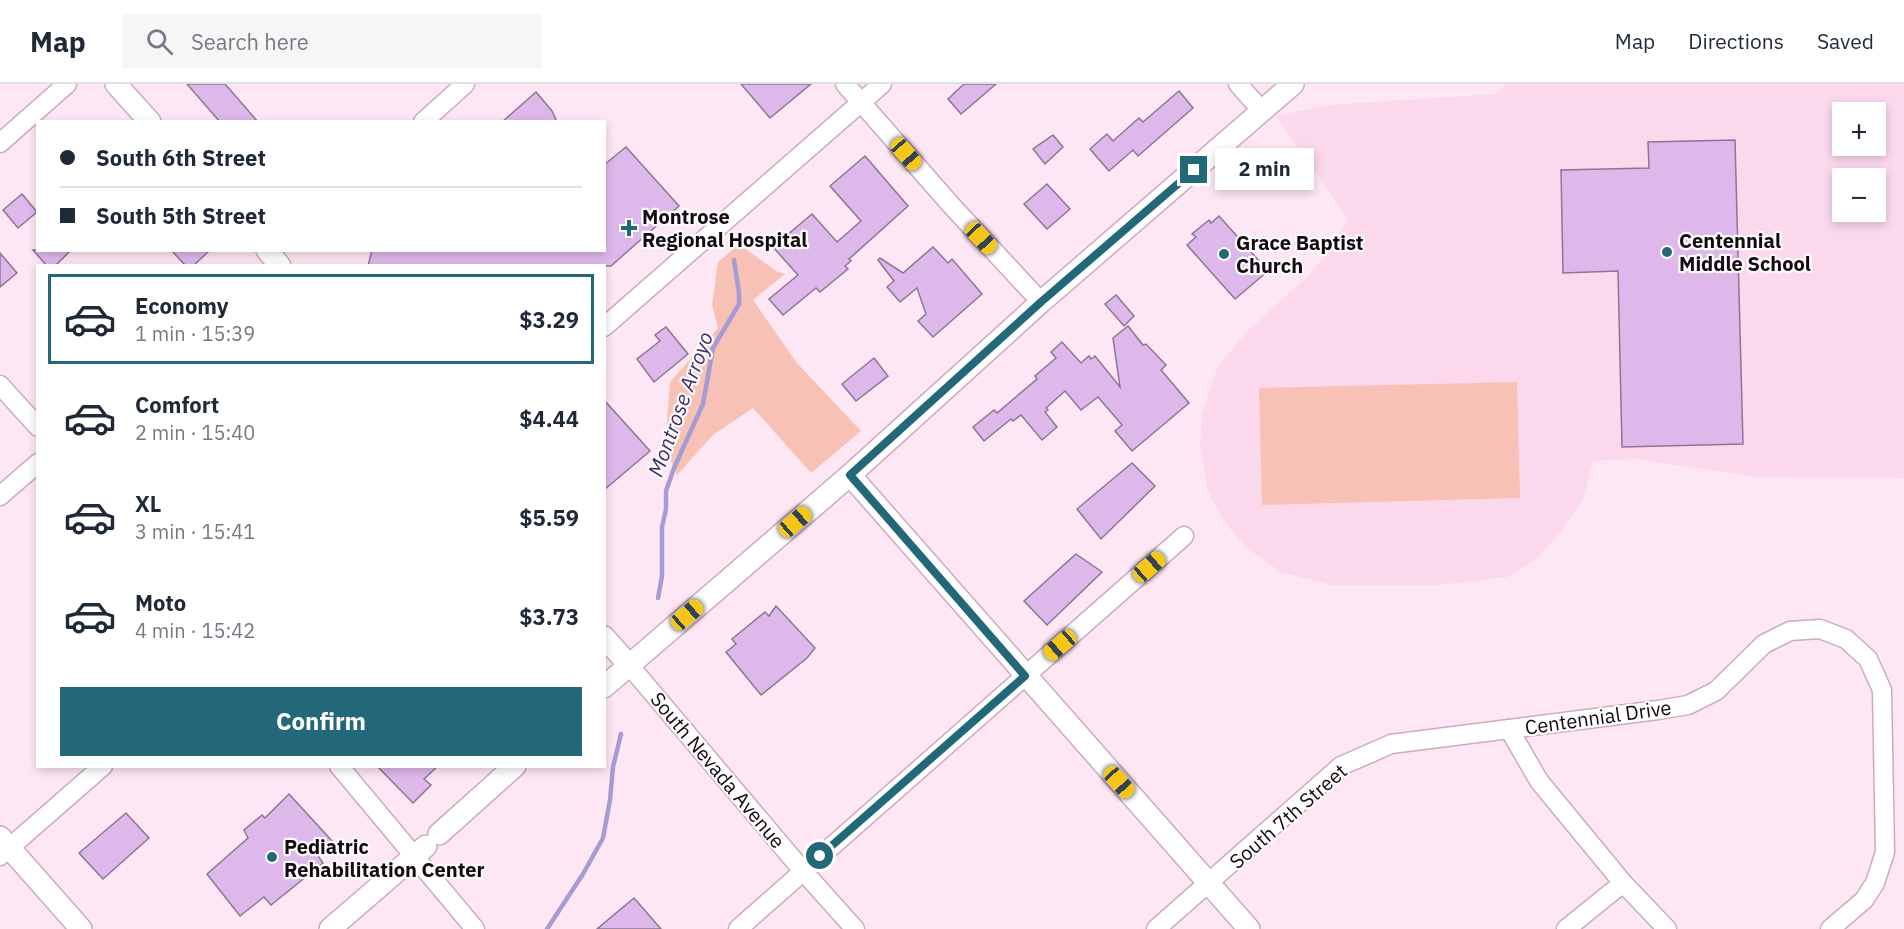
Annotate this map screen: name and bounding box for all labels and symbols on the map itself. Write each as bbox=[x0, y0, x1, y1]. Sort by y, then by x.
car bbox=[887, 135, 925, 173]
callout: 2 min bbox=[1215, 149, 1314, 191]
route end bbox=[1180, 156, 1207, 183]
place label: Montrose Regional Hospital bbox=[642, 203, 807, 253]
marker: Montrose Regional Hospital bbox=[620, 219, 638, 237]
car bbox=[962, 219, 1000, 257]
place label: Centennial Middle School bbox=[1679, 227, 1811, 277]
place label: Grace Baptist Church bbox=[1236, 229, 1363, 279]
marker: Centennial Middle School bbox=[1660, 245, 1674, 259]
marker: Grace Baptist Church bbox=[1217, 247, 1231, 261]
water label: Montrose Arroyo bbox=[641, 328, 719, 480]
car bbox=[776, 503, 814, 541]
car bbox=[1130, 548, 1168, 586]
car bbox=[668, 596, 706, 634]
car bbox=[1041, 626, 1079, 664]
street label: South Nevada Avenue bbox=[645, 686, 791, 854]
street label: Centennial Drive bbox=[1523, 693, 1673, 741]
street label: South 7th Street bbox=[1224, 758, 1352, 874]
car bbox=[1100, 763, 1138, 801]
place label: Pediatric Rehabilitation Center bbox=[284, 833, 485, 883]
route start bbox=[806, 842, 833, 869]
marker: Pediatric Rehabilitation Center bbox=[265, 850, 279, 864]

